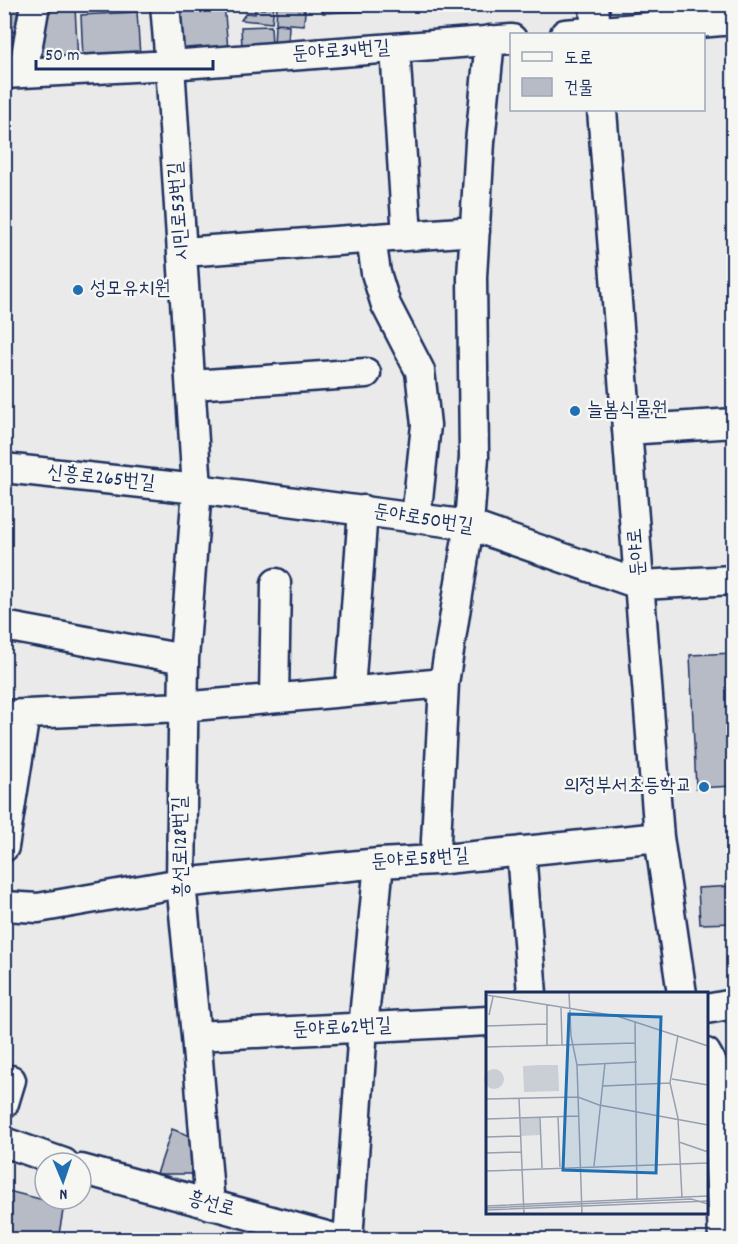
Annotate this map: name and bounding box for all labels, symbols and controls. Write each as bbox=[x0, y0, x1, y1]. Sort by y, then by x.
scale bar bbox=[36, 33, 213, 71]
legend bbox=[510, 33, 705, 111]
street label: 둔야로34번길 bbox=[291, 35, 391, 69]
text: 50 m bbox=[45, 44, 80, 69]
text: 도로 bbox=[564, 47, 593, 72]
text: 건물 bbox=[564, 77, 593, 102]
street label: 시민로53번길 bbox=[163, 161, 197, 261]
place label: 성모유치원 bbox=[90, 276, 170, 304]
marker: 성모유치원 bbox=[71, 283, 85, 297]
place label: 늘봄식물원 bbox=[587, 397, 667, 425]
marker: 늘봄식물원 bbox=[568, 404, 582, 418]
street label: 신흥로265번길 bbox=[46, 459, 156, 499]
street label: 둔야로50번길 bbox=[371, 498, 475, 542]
street label: 둔야로 bbox=[622, 527, 654, 577]
place label: 의정부서초등학교 bbox=[563, 773, 692, 801]
marker: 의정부서초등학교 bbox=[697, 780, 711, 794]
street label: 흥선로128번길 bbox=[167, 796, 197, 898]
street label: 둔야로58번길 bbox=[370, 843, 470, 877]
inset map bbox=[486, 992, 708, 1214]
street label: 둔야로62번길 bbox=[292, 1012, 392, 1046]
north arrow bbox=[33, 1151, 93, 1211]
text: N bbox=[59, 1182, 68, 1205]
street label: 흥선로 bbox=[184, 1185, 238, 1225]

